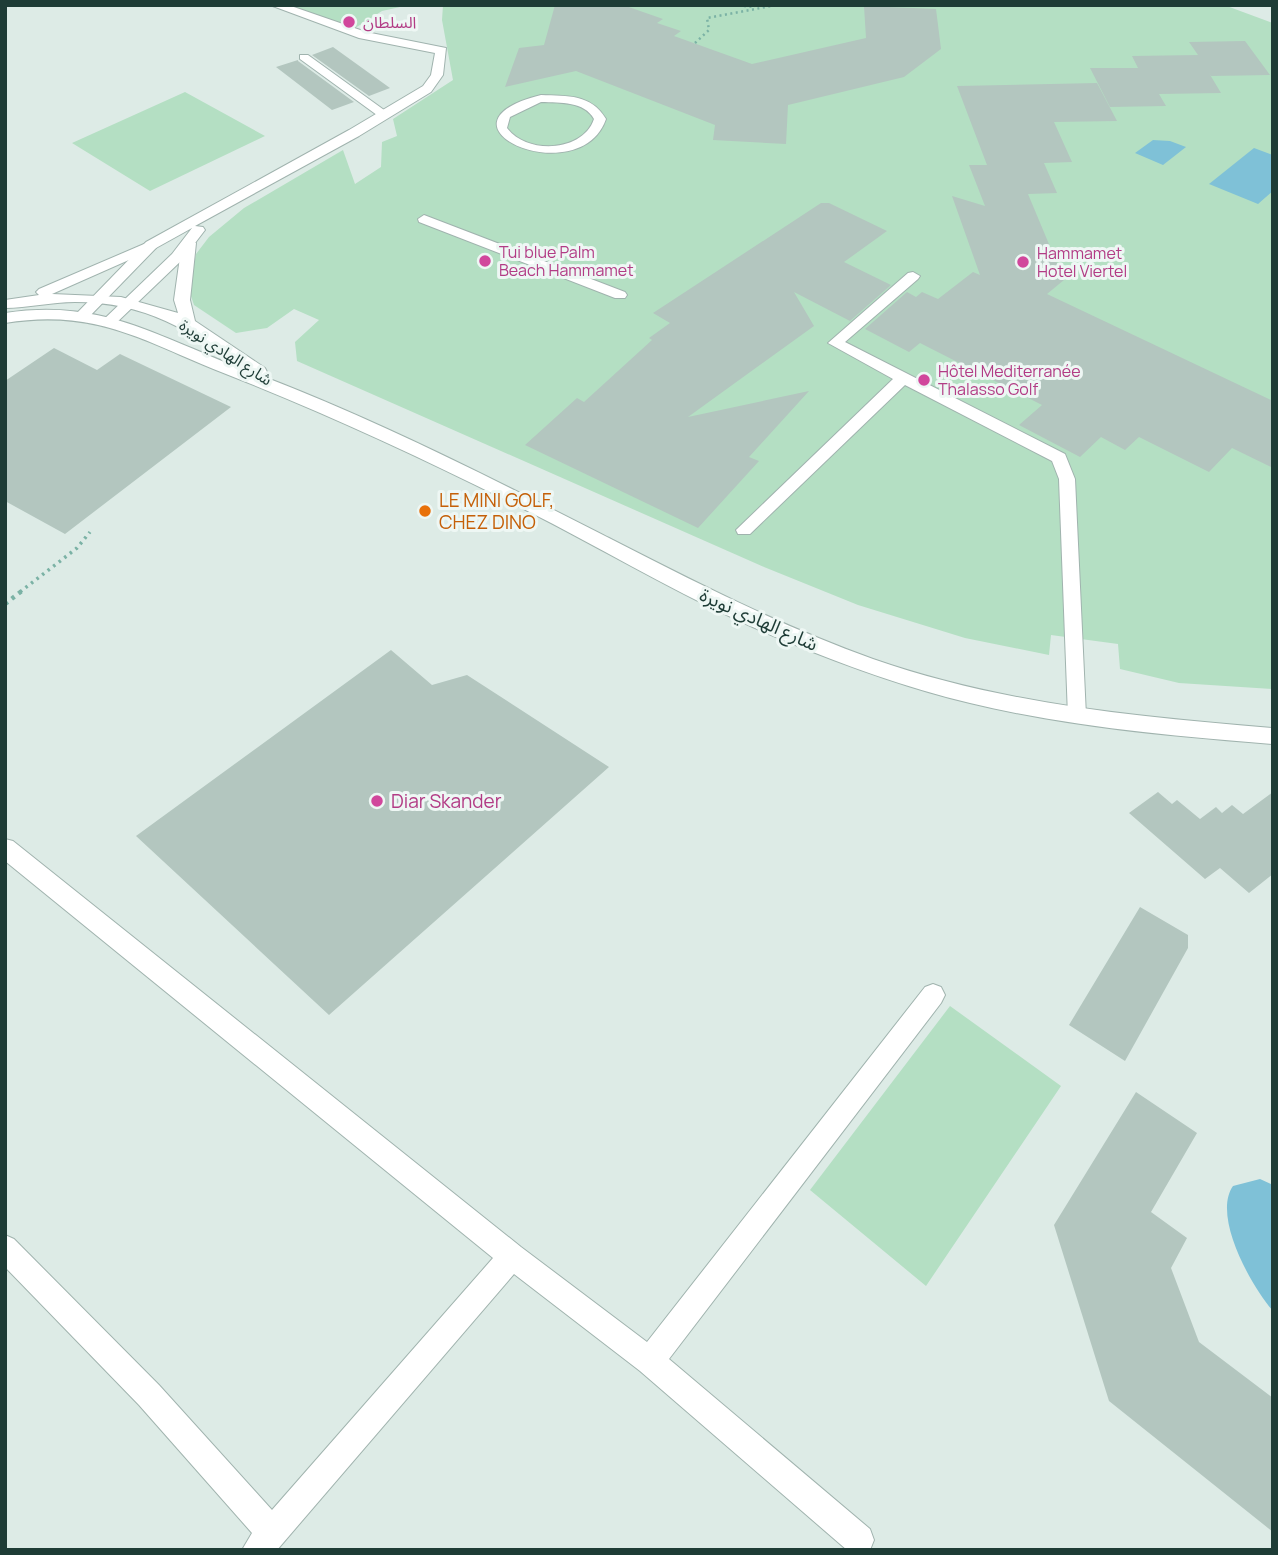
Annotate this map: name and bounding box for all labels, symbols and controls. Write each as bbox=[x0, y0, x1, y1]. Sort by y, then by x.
place label: السلطان bbox=[363, 11, 416, 33]
marker: السلطان bbox=[341, 14, 357, 30]
place label: Tui blue Palm Beach Hammamet bbox=[499, 241, 634, 281]
place label: Hammamet Hotel Viertel bbox=[1037, 242, 1127, 282]
marker: Tui blue Palm Beach Hammamet bbox=[477, 253, 493, 269]
marker: Hammamet Hotel Viertel bbox=[1015, 254, 1031, 270]
street label: شارع الهادي نويرة bbox=[174, 314, 277, 392]
place label: Hôtel Mediterranée Thalasso Golf bbox=[938, 360, 1081, 400]
marker: Hôtel Mediterranée Thalasso Golf bbox=[916, 372, 932, 388]
place label: LE MINI GOLF, CHEZ DINO bbox=[439, 487, 554, 535]
marker: LE MINI GOLF, CHEZ DINO bbox=[417, 503, 433, 519]
street label: شارع الهادي نويرة bbox=[695, 581, 822, 659]
place label: Diar Skander bbox=[391, 788, 502, 814]
marker: Diar Skander bbox=[369, 793, 385, 809]

